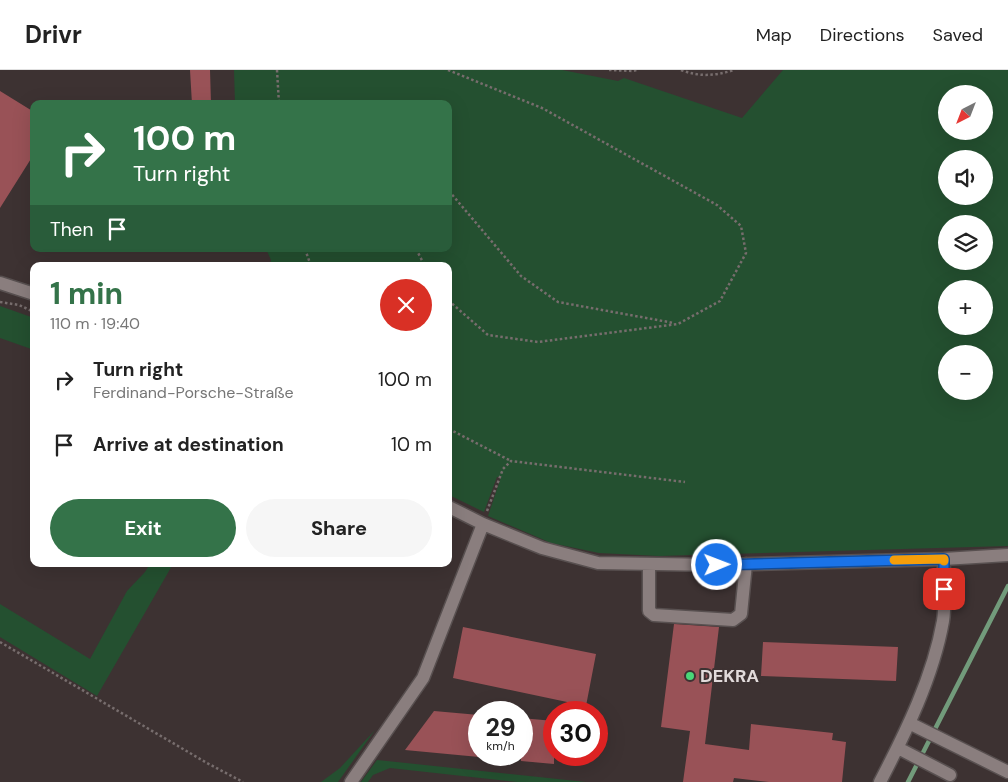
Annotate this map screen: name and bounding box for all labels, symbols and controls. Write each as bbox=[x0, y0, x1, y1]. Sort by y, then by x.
text: Drivr bbox=[25, 19, 82, 50]
text: Map bbox=[756, 23, 792, 47]
text: Directions bbox=[820, 23, 905, 47]
text: Saved bbox=[933, 23, 983, 47]
north arrow bbox=[938, 85, 992, 140]
map controls bbox=[938, 85, 993, 400]
text: 100 m bbox=[133, 115, 236, 161]
icon: right bbox=[50, 120, 115, 185]
button: sound bbox=[938, 150, 993, 205]
text: Turn right bbox=[133, 159, 230, 188]
icon: arrive bbox=[103, 215, 131, 243]
button: layers bbox=[938, 215, 993, 270]
text: Then bbox=[50, 217, 93, 242]
text: 1 min bbox=[50, 274, 123, 313]
button: close bbox=[380, 279, 432, 331]
button: + bbox=[938, 280, 993, 335]
text: 110 m · 19:40 bbox=[50, 313, 140, 334]
button: − bbox=[938, 345, 993, 400]
text: Turn right bbox=[93, 357, 183, 382]
icon: right bbox=[50, 366, 78, 394]
text: 100 m bbox=[378, 367, 432, 392]
text: Ferdinand-Porsche-Straße bbox=[93, 382, 294, 403]
icon: arrive bbox=[50, 431, 78, 459]
text: Arrive at destination bbox=[93, 432, 284, 457]
text: 10 m bbox=[391, 432, 432, 457]
button: Exit bbox=[50, 499, 236, 557]
button: Share bbox=[246, 499, 432, 557]
position arrow bbox=[690, 538, 742, 590]
pin bbox=[923, 568, 965, 610]
icon: arrive bbox=[930, 575, 958, 603]
place label: DEKRA bbox=[700, 664, 759, 688]
marker: DEKRA bbox=[684, 670, 696, 682]
speed limit sign: 30 bbox=[543, 701, 608, 766]
text: 29 bbox=[485, 711, 516, 744]
text: km/h bbox=[486, 738, 515, 754]

